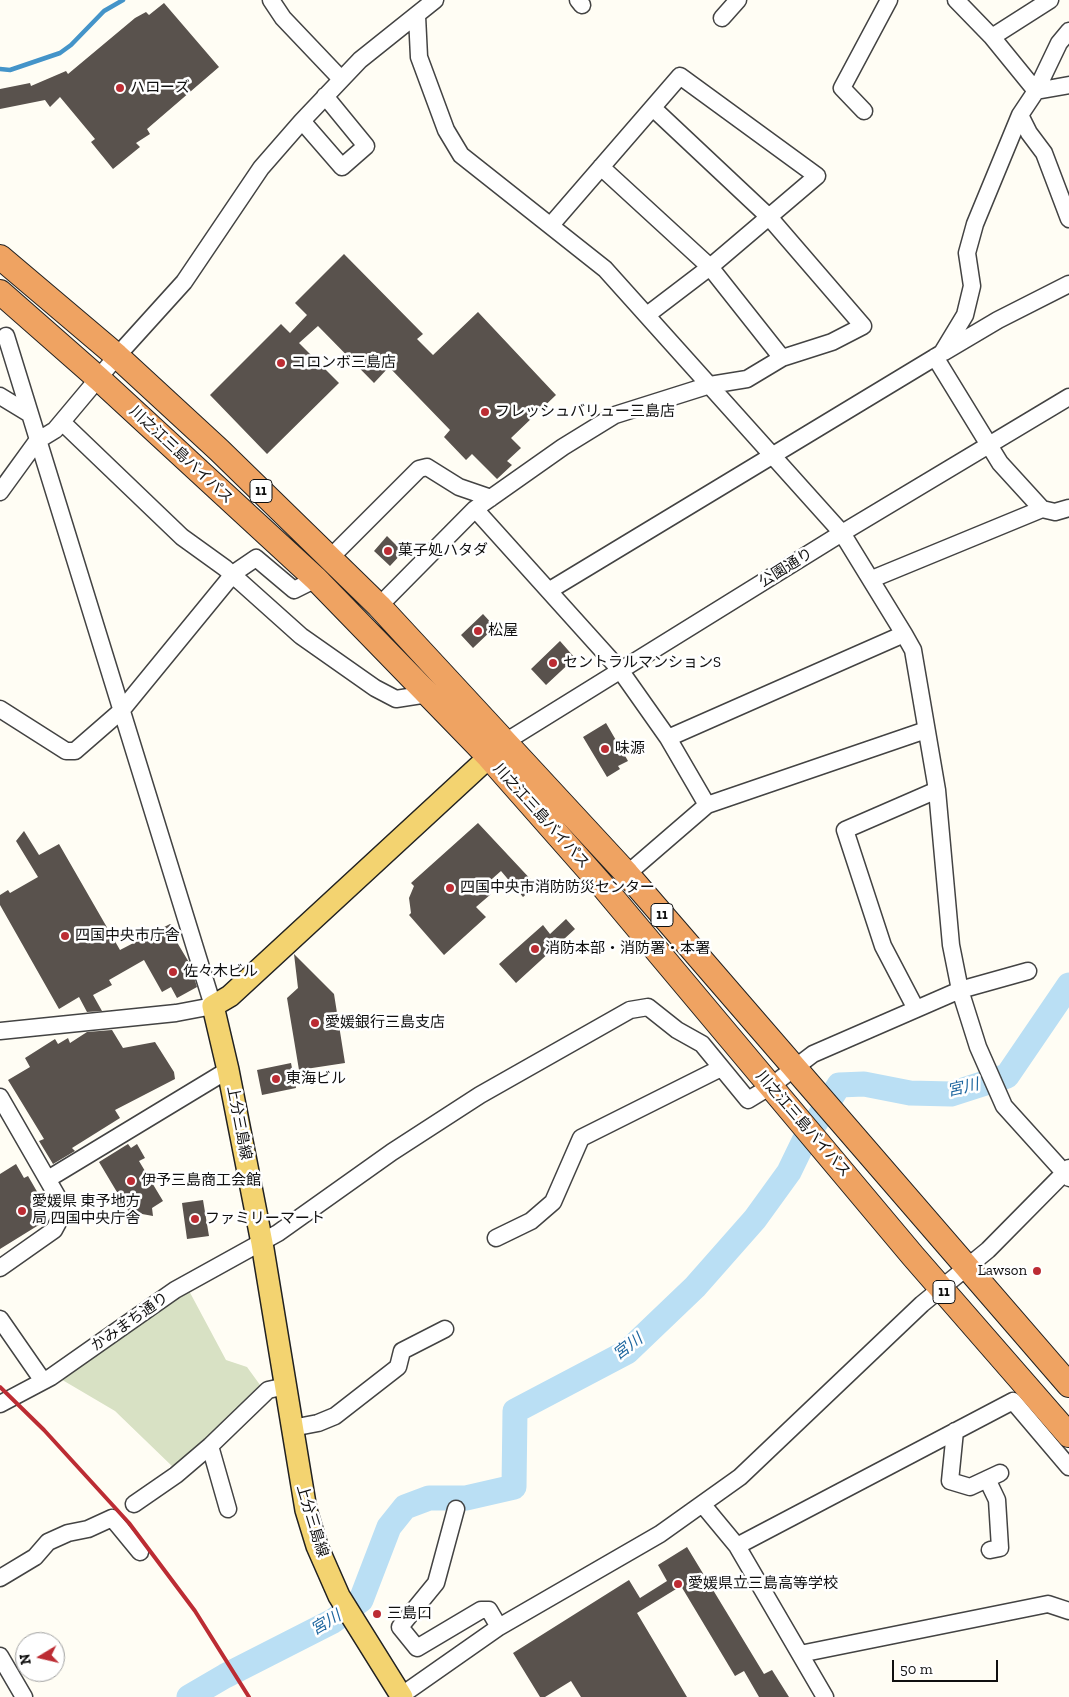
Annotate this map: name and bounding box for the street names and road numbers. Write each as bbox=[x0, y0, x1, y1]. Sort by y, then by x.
street label: 川之江三島バイパス bbox=[125, 402, 237, 508]
road number: 11 bbox=[250, 480, 272, 502]
street label: 公園通り bbox=[756, 544, 816, 592]
street label: 川之江三島バイパス bbox=[489, 760, 593, 872]
road number: 11 bbox=[651, 904, 673, 926]
street label: 川之江三島バイパス bbox=[752, 1067, 854, 1181]
street label: 上分三島線 bbox=[223, 1084, 255, 1162]
road number: 11 bbox=[933, 1280, 955, 1304]
street label: かみまち通り bbox=[88, 1289, 172, 1355]
street label: 上分三島線 bbox=[292, 1483, 332, 1559]

